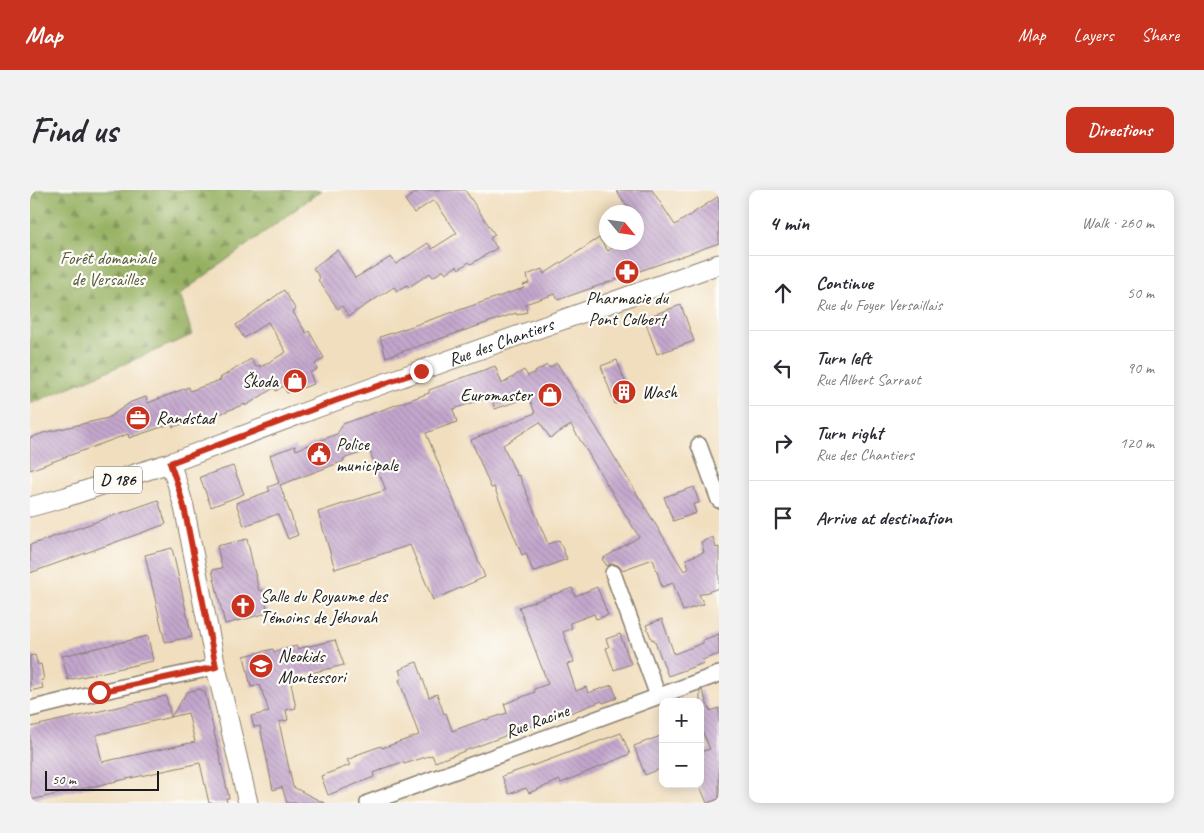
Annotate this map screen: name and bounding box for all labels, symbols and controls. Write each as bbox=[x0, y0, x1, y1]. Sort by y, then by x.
text: Map bbox=[25, 20, 62, 50]
text: Map bbox=[1018, 24, 1046, 46]
text: Layers bbox=[1074, 24, 1113, 46]
text: Share bbox=[1141, 24, 1179, 46]
button: Directions bbox=[1066, 107, 1174, 153]
text: Find us bbox=[30, 108, 117, 153]
north arrow bbox=[599, 205, 644, 250]
text: 4 min bbox=[769, 210, 809, 236]
text: Walk · 260 m bbox=[1082, 213, 1154, 233]
park label: Forêt domaniale de Versailles bbox=[60, 247, 157, 290]
pharmacy icon: Pharmacie du Pont Colbert bbox=[614, 259, 640, 285]
text: Continue bbox=[816, 271, 873, 295]
icon: ahead bbox=[769, 279, 797, 307]
text: 50 m bbox=[1127, 283, 1154, 303]
place label: Pharmacie du Pont Colbert bbox=[586, 287, 669, 330]
text: Rue du Foyer Versaillais bbox=[816, 295, 942, 315]
street label: Rue des Chantiers bbox=[445, 312, 558, 371]
text: Turn left bbox=[816, 346, 871, 370]
icon: left bbox=[769, 354, 797, 382]
text: 90 m bbox=[1127, 358, 1154, 378]
route end bbox=[410, 360, 433, 383]
shop icon: Škoda bbox=[282, 368, 308, 394]
place label: Škoda bbox=[242, 370, 280, 392]
text: Rue Albert Sarraut bbox=[816, 370, 921, 390]
building icon: Wash bbox=[611, 379, 637, 405]
place label: Wash bbox=[642, 381, 678, 403]
shop icon: Euromaster bbox=[537, 382, 563, 408]
place label: Euromaster bbox=[460, 384, 534, 406]
office icon: Randstad bbox=[125, 405, 151, 431]
place label: Randstad bbox=[156, 407, 218, 429]
text: Turn right bbox=[816, 421, 883, 445]
icon: right bbox=[769, 429, 797, 457]
place label: Police municipale bbox=[336, 433, 399, 476]
text: 120 m bbox=[1120, 433, 1154, 453]
public building icon: Police municipale bbox=[306, 441, 332, 467]
text: Rue des Chantiers bbox=[816, 445, 914, 465]
road number: D 186 bbox=[94, 466, 142, 494]
icon: arrive bbox=[769, 504, 797, 532]
text: Arrive at destination bbox=[816, 506, 952, 530]
place label: Salle du Royaume des Témoins de Jéhovah bbox=[260, 585, 389, 628]
church icon: Salle du Royaume des Témoins de Jéhovah bbox=[230, 593, 256, 619]
place label: Neokids Montessori bbox=[278, 645, 348, 688]
school or university icon: Neokids Montessori bbox=[248, 653, 274, 679]
route start bbox=[88, 681, 111, 704]
map controls bbox=[659, 698, 704, 788]
button: + bbox=[659, 698, 704, 743]
street label: Rue Racine bbox=[502, 699, 573, 743]
button: − bbox=[659, 743, 704, 788]
scale bar bbox=[45, 768, 159, 791]
text: 50 m bbox=[52, 771, 76, 788]

